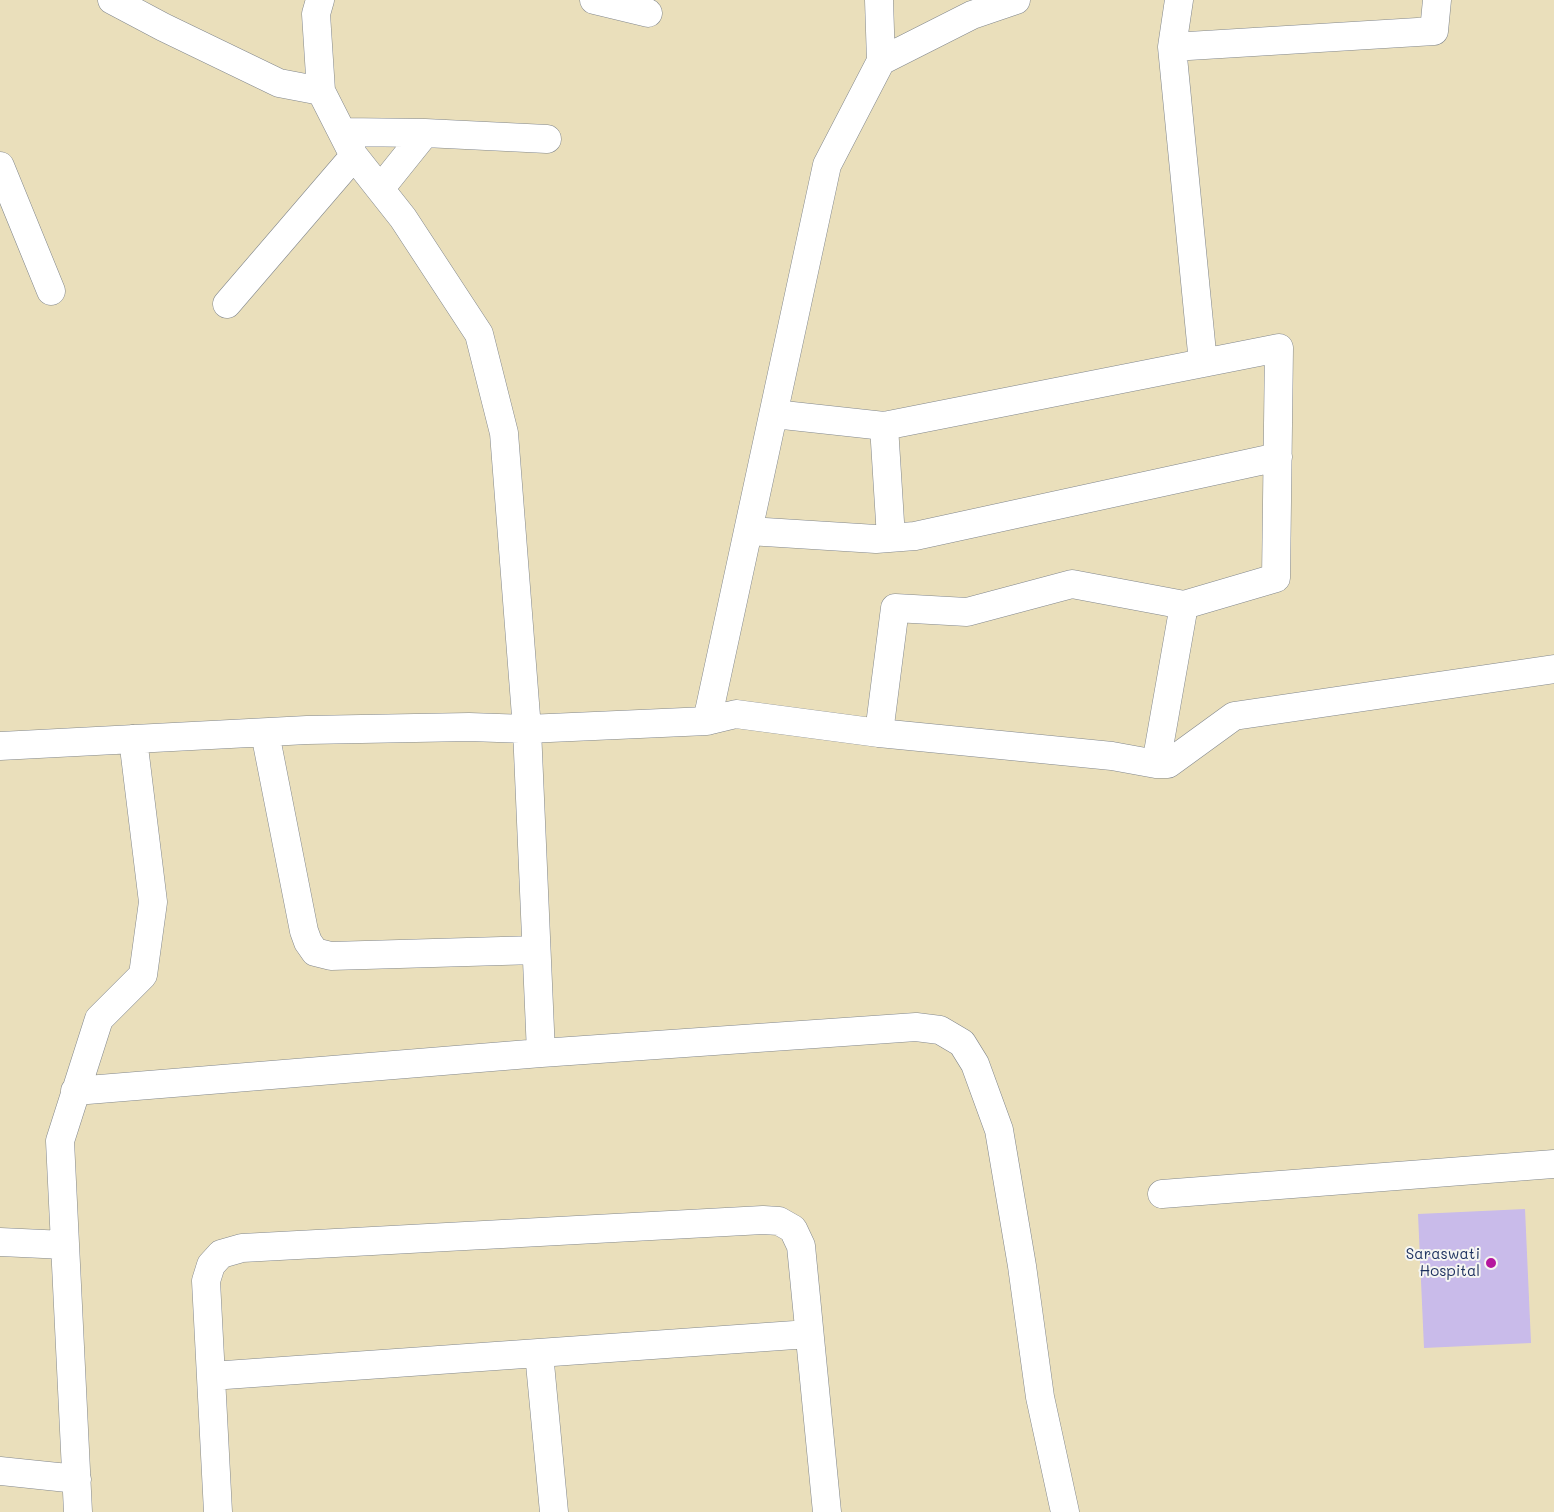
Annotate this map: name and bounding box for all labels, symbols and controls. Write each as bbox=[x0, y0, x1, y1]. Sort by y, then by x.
place label: Saraswati Hospital bbox=[1406, 1245, 1480, 1280]
marker: Saraswati Hospital bbox=[1484, 1256, 1498, 1270]

